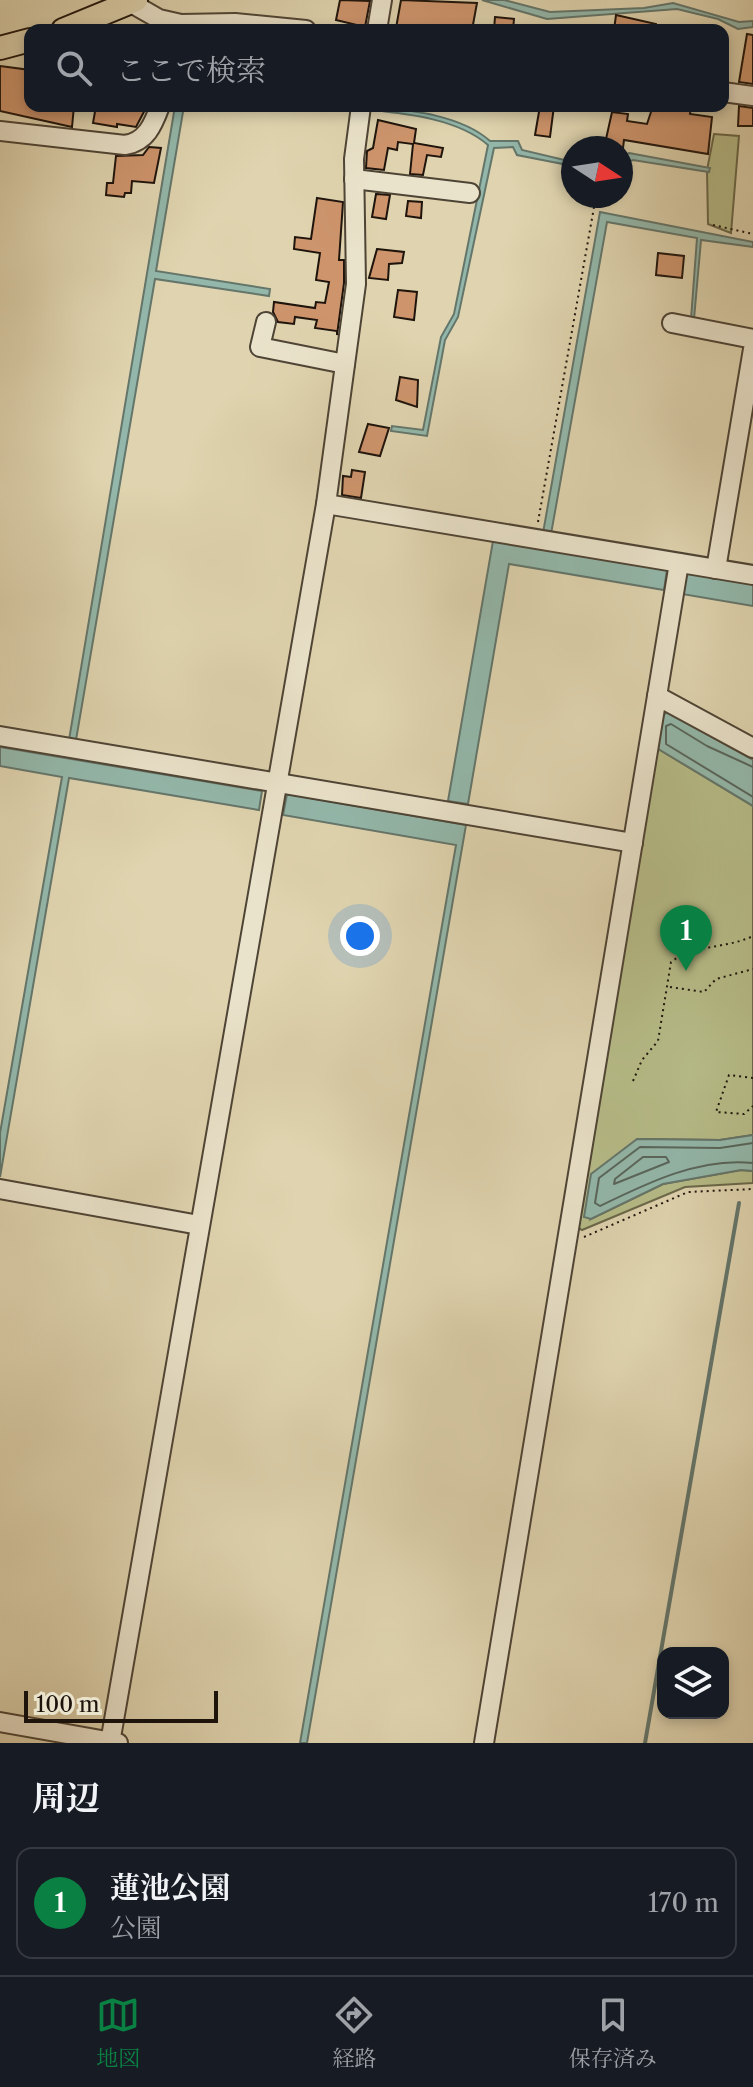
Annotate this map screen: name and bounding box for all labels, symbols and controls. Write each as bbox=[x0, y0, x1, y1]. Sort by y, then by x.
search box bbox=[24, 24, 729, 112]
icon: search bbox=[52, 46, 96, 90]
text: ここで検索 bbox=[116, 52, 266, 89]
north arrow bbox=[561, 136, 633, 208]
pin: 1 bbox=[660, 905, 712, 971]
your location bbox=[340, 916, 380, 956]
map controls bbox=[657, 1647, 729, 1719]
button: layers bbox=[657, 1647, 729, 1719]
scale bar bbox=[24, 1687, 218, 1723]
text: 100 m bbox=[36, 1691, 99, 1718]
text: 周辺 bbox=[32, 1777, 100, 1819]
text: 蓮池公園 bbox=[110, 1869, 230, 1906]
text: 1 bbox=[54, 1887, 66, 1919]
text: 170 m bbox=[648, 1887, 719, 1919]
text: 公園 bbox=[110, 1912, 162, 1944]
tab: 地図 bbox=[96, 1993, 140, 2072]
tab: 経路 bbox=[332, 1993, 377, 2072]
tab: 保存済み bbox=[569, 1993, 657, 2072]

